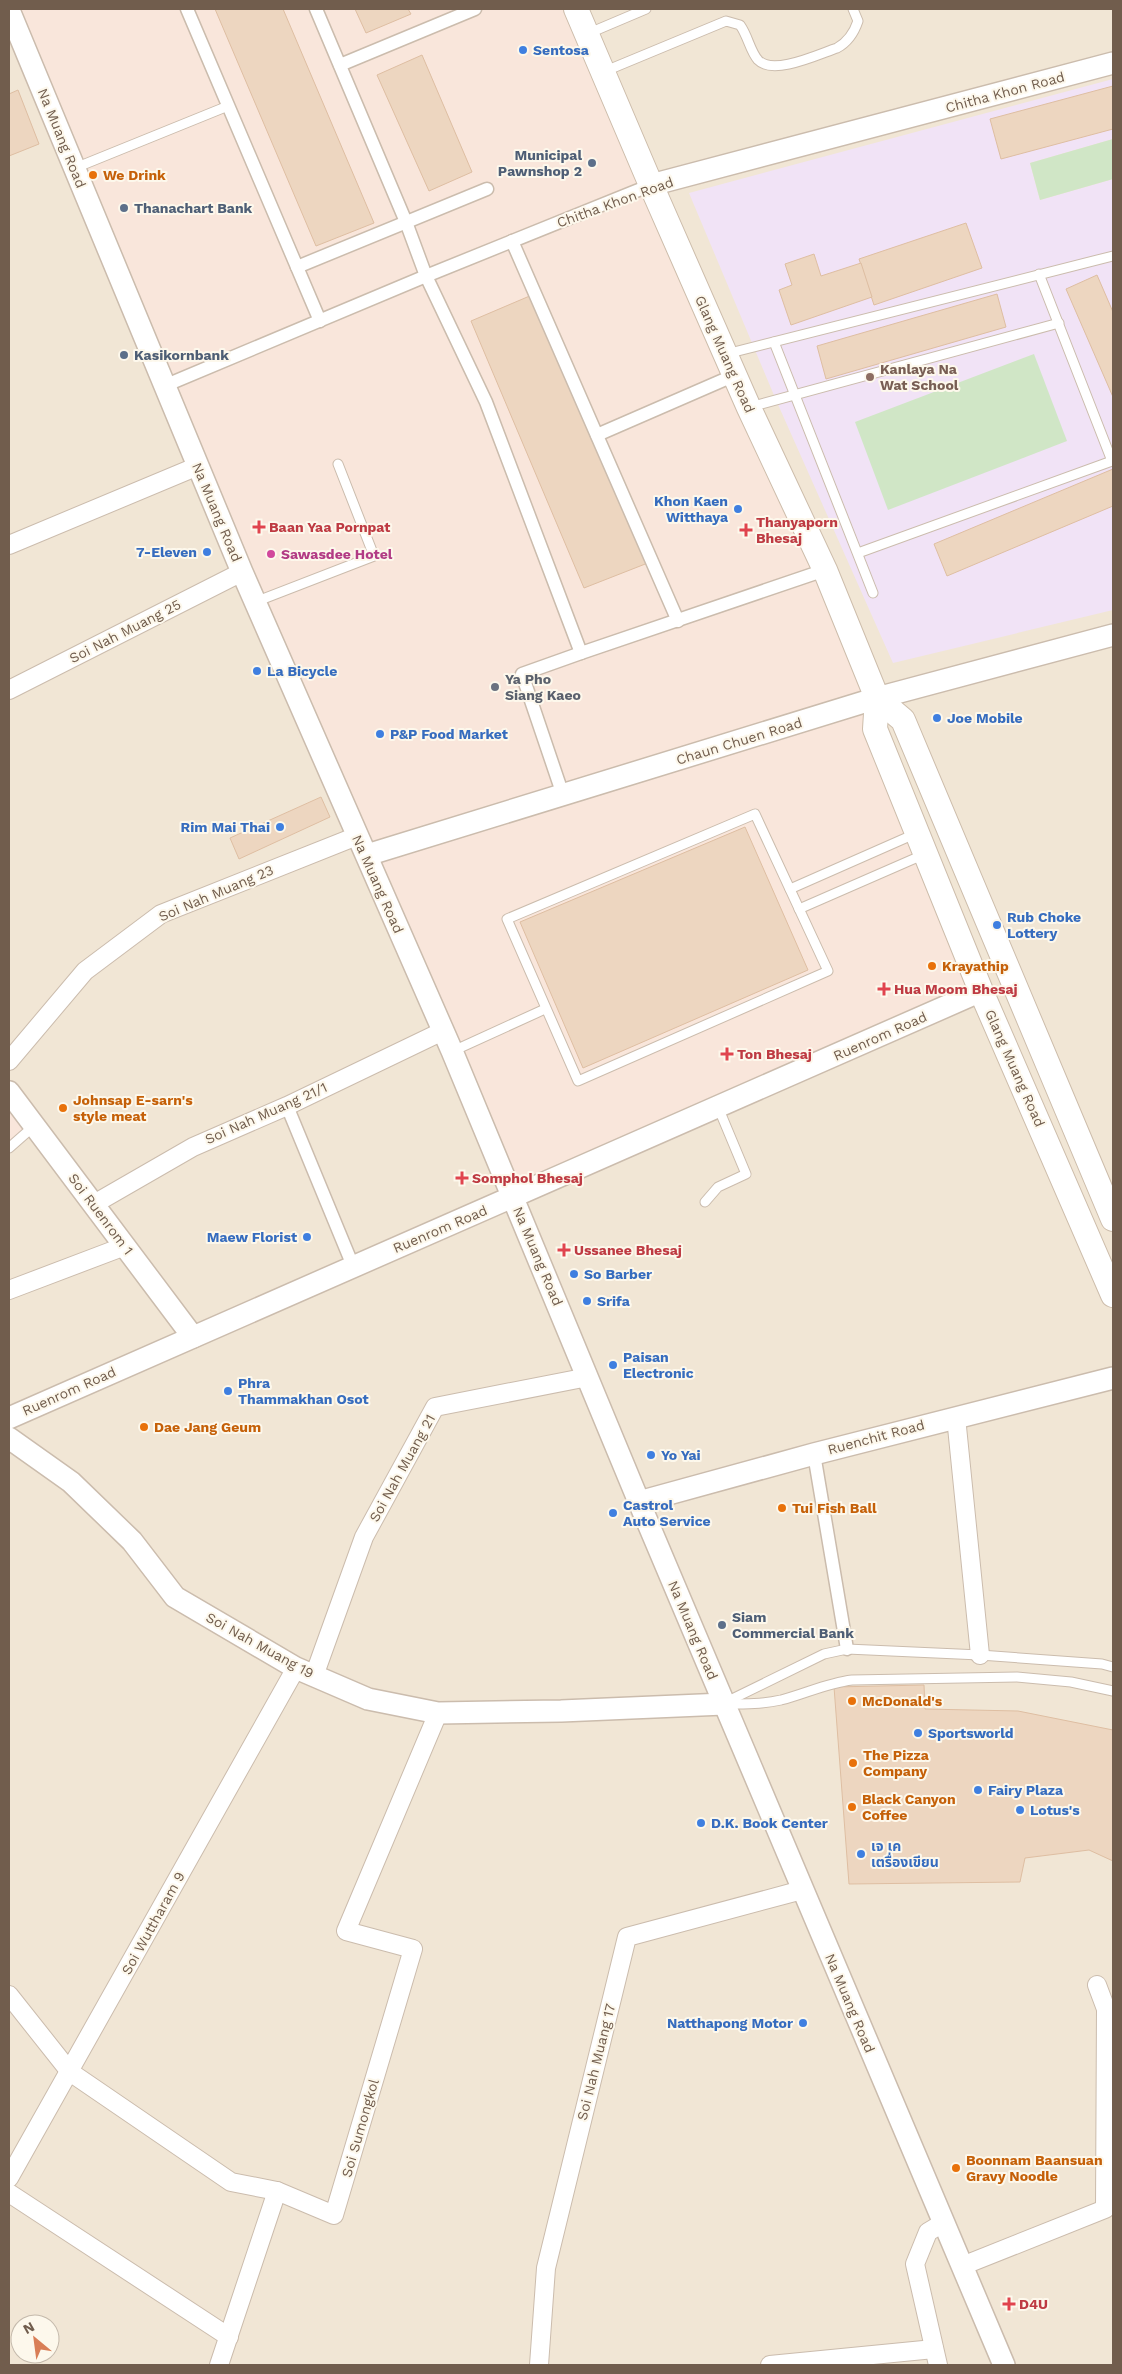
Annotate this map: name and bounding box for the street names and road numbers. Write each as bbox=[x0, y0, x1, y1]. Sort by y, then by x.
street label: Chitha Khon Road bbox=[944, 68, 1066, 116]
street label: Na Muang Road bbox=[35, 86, 89, 190]
street label: Chitha Khon Road bbox=[555, 173, 675, 231]
street label: Glang Muang Road bbox=[692, 293, 758, 415]
street label: Na Muang Road bbox=[189, 460, 245, 564]
street label: Soi Nah Muang 25 bbox=[67, 596, 183, 666]
street label: Chaun Chuen Road bbox=[674, 714, 804, 768]
street label: Na Muang Road bbox=[349, 832, 407, 936]
street label: Soi Nah Muang 23 bbox=[156, 862, 276, 924]
street label: Glang Muang Road bbox=[982, 1007, 1048, 1129]
street label: Ruenrom Road bbox=[831, 1008, 929, 1064]
street label: Soi Nah Muang 21/1 bbox=[202, 1079, 330, 1147]
street label: Soi Ruenrom 1 bbox=[65, 1170, 137, 1258]
street label: Ruenrom Road bbox=[391, 1202, 489, 1256]
street label: Na Muang Road bbox=[510, 1204, 566, 1308]
street label: Ruenrom Road bbox=[20, 1363, 118, 1419]
street label: Soi Nah Muang 21 bbox=[366, 1411, 438, 1525]
street label: Ruenchit Road bbox=[826, 1416, 926, 1458]
street label: Na Muang Road bbox=[665, 1578, 721, 1682]
street label: Soi Nah Muang 19 bbox=[203, 1609, 317, 1681]
street label: Soi Wuttharam 9 bbox=[118, 1869, 188, 1977]
street label: Na Muang Road bbox=[822, 1951, 878, 2055]
street label: Soi Nah Muang 17 bbox=[574, 2002, 618, 2122]
street label: Soi Sumongkol bbox=[338, 2076, 382, 2179]

